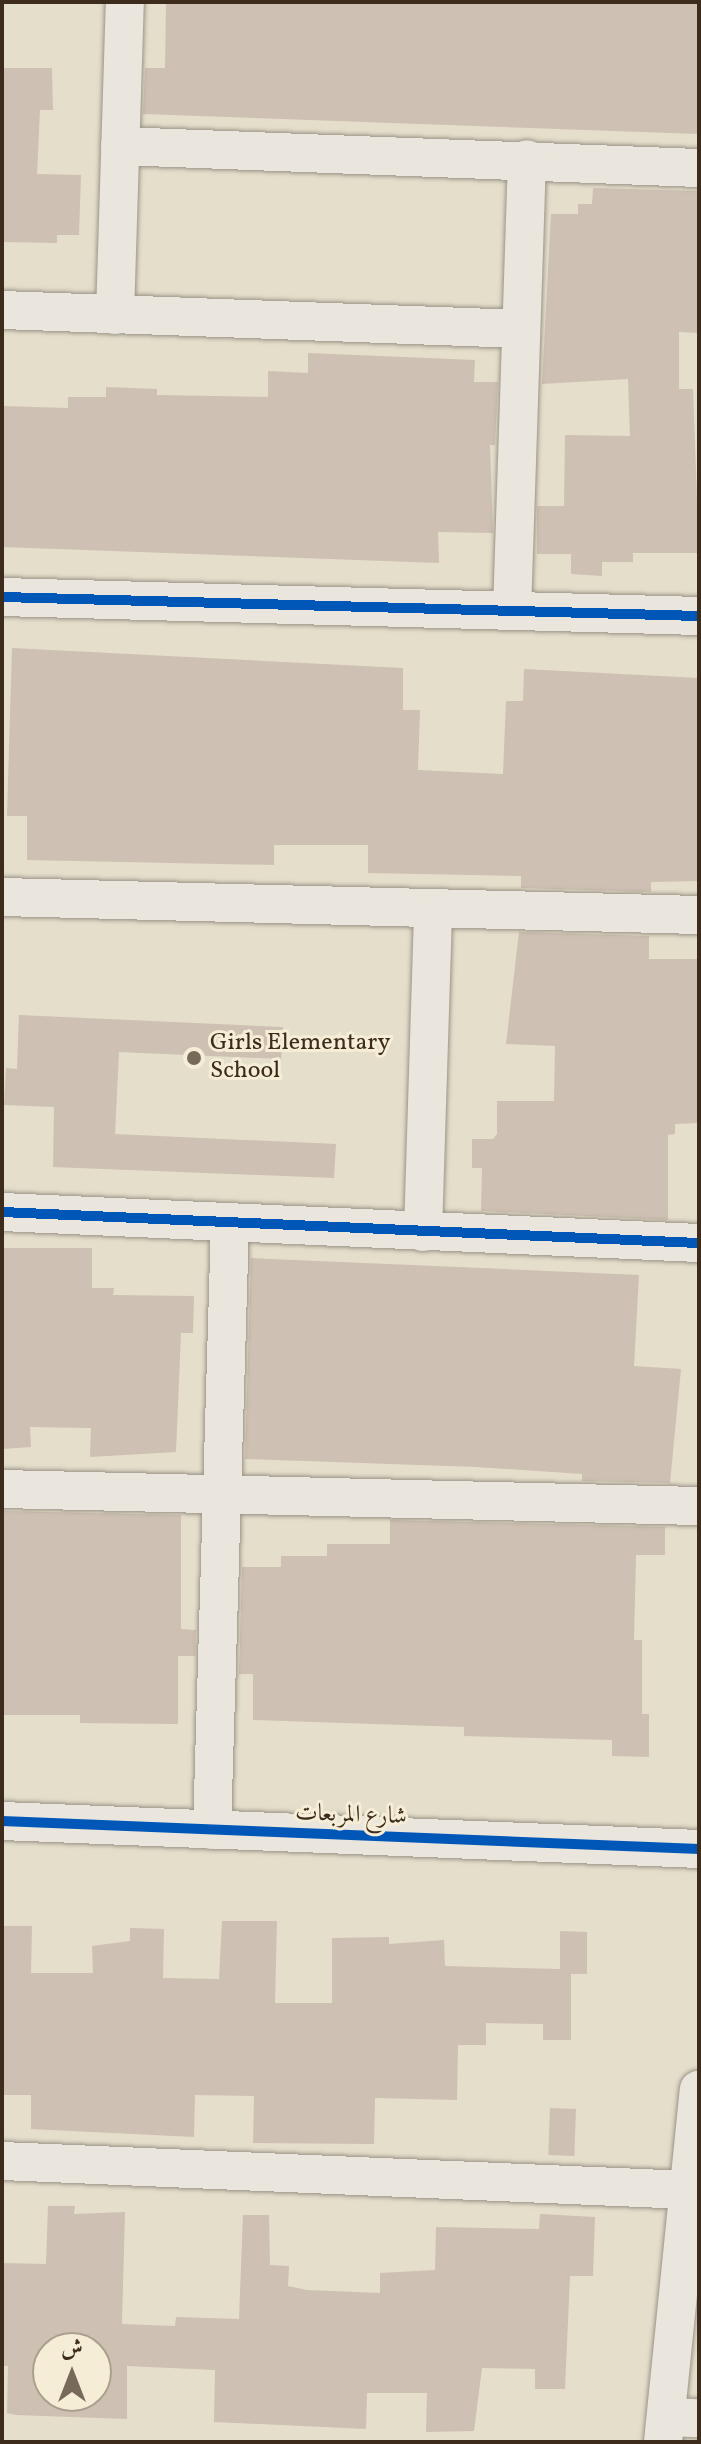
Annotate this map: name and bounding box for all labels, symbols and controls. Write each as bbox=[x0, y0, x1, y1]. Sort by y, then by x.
place label: Girls Elementary School bbox=[210, 1030, 390, 1086]
marker: Girls Elementary School bbox=[185, 1049, 203, 1067]
street label: شارع المربعات bbox=[295, 1800, 407, 1832]
north arrow bbox=[32, 2332, 112, 2412]
text: ش bbox=[61, 2334, 83, 2365]

